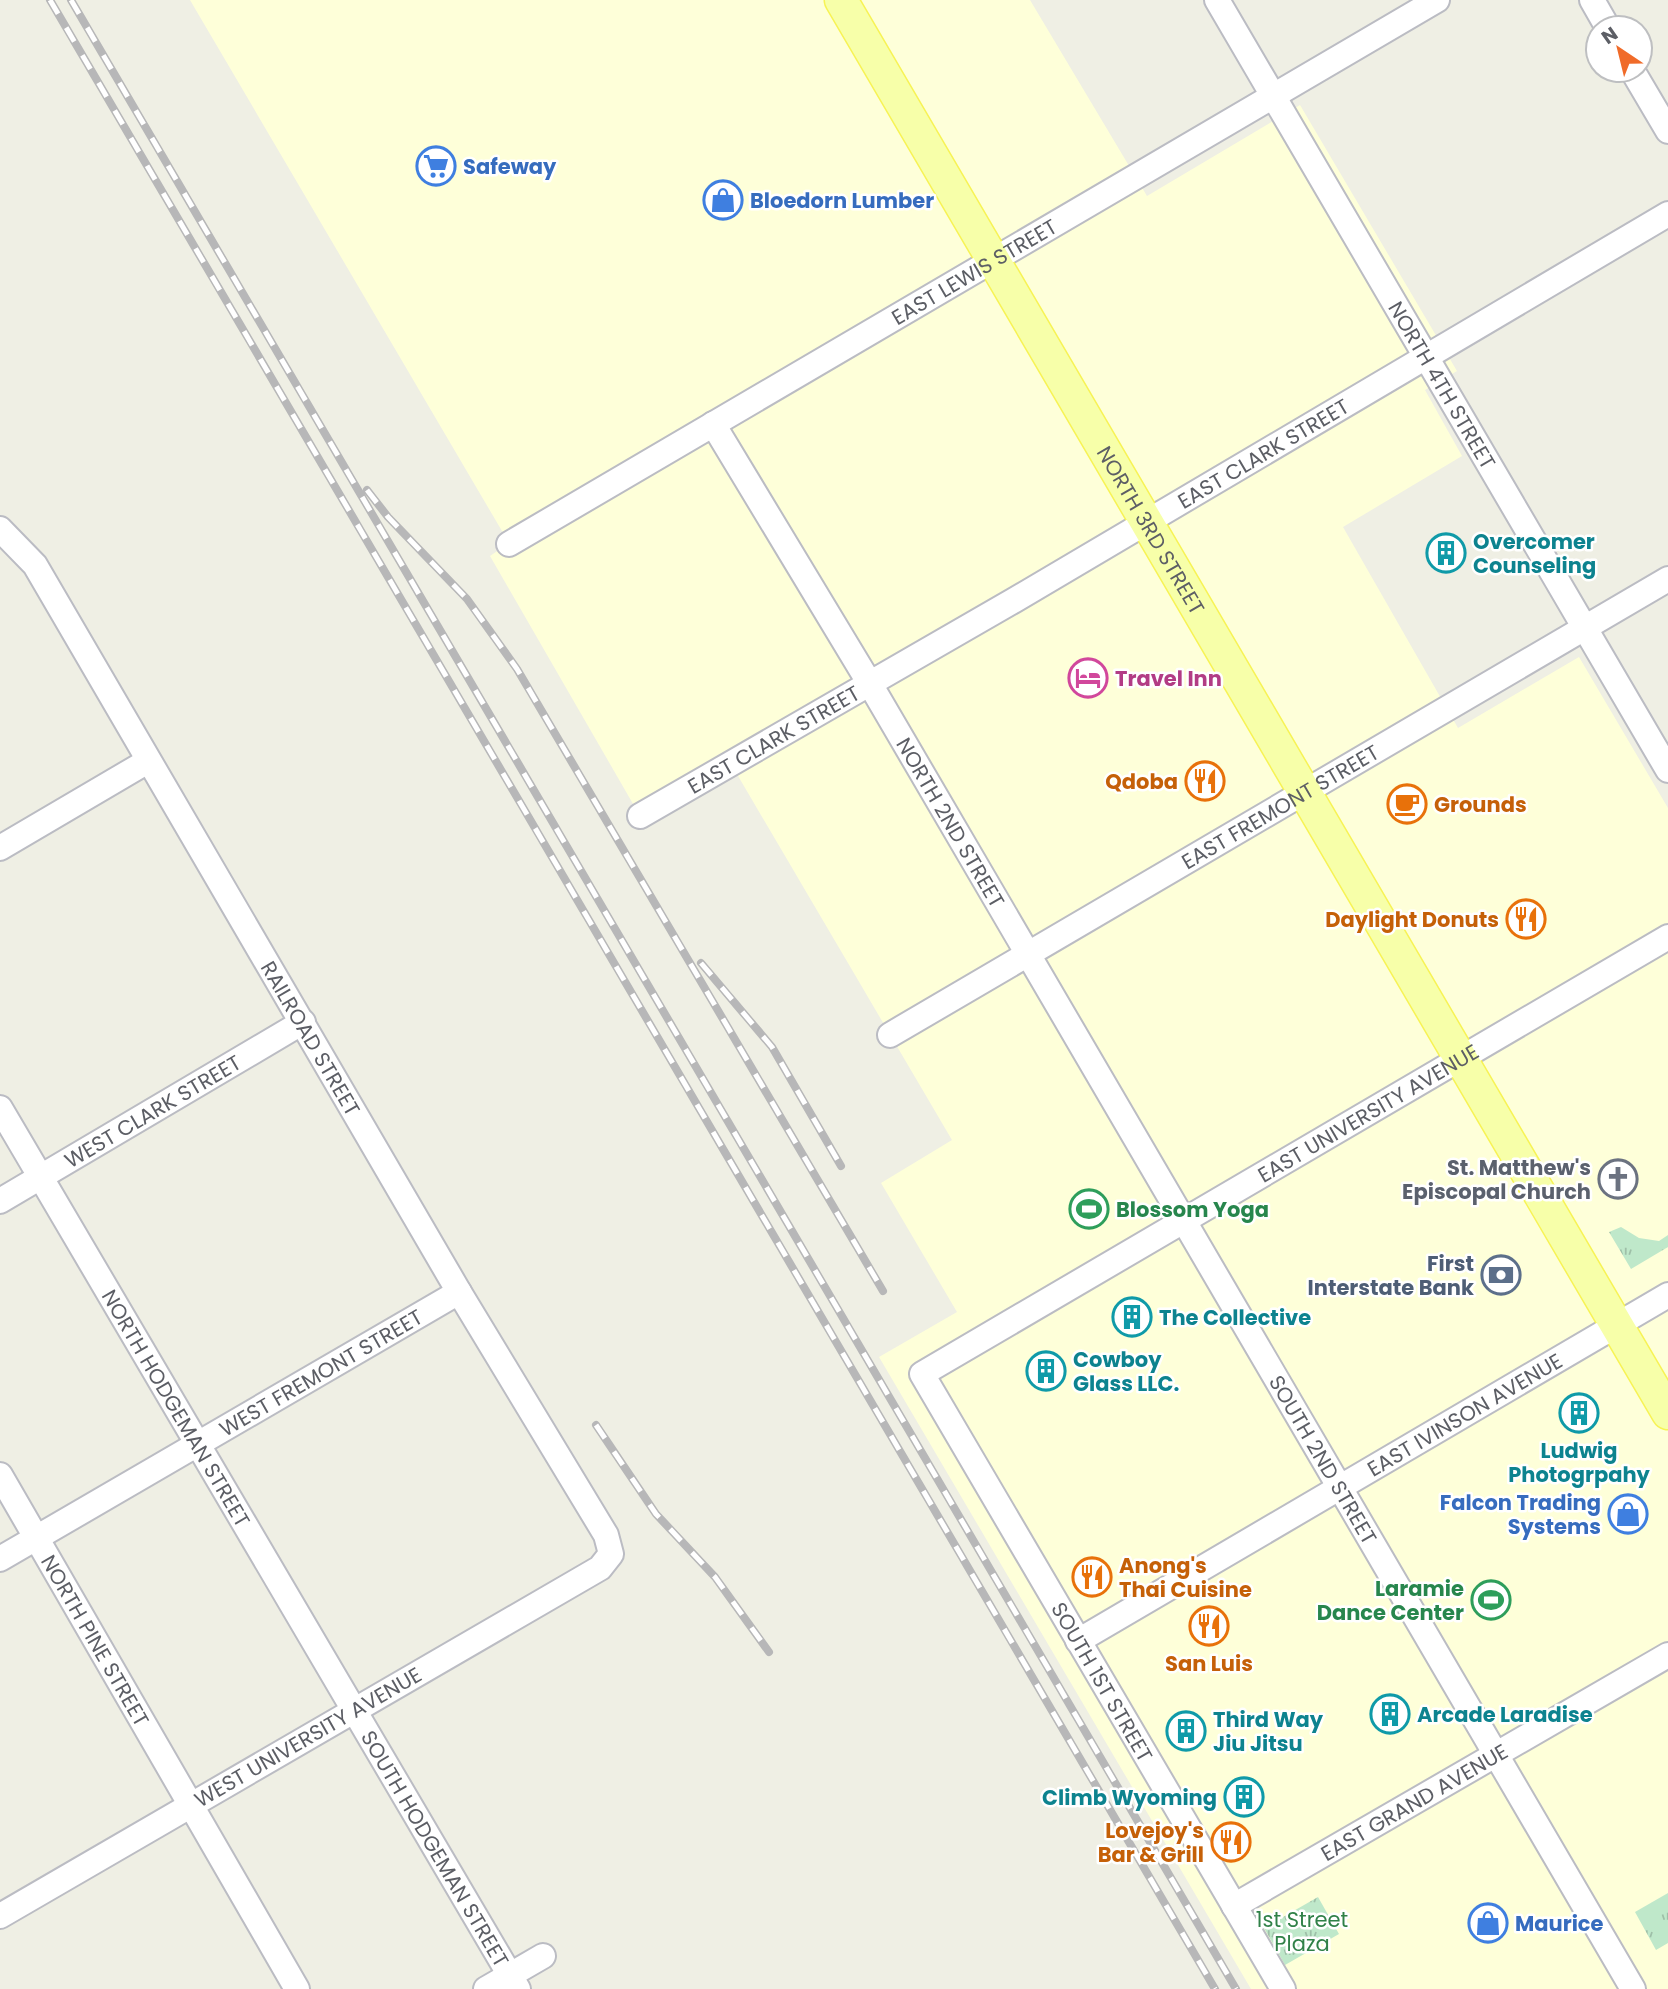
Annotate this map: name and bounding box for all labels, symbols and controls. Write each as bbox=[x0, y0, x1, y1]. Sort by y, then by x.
north arrow bbox=[1584, 14, 1654, 84]
text: N bbox=[1596, 20, 1623, 51]
supermarket icon: Safeway bbox=[415, 145, 457, 187]
place label: Safeway bbox=[463, 152, 557, 181]
shop icon: Bloedorn Lumber bbox=[702, 179, 744, 221]
place label: Bloedorn Lumber bbox=[750, 186, 934, 215]
street label: EAST LEWIS STREET bbox=[886, 212, 1062, 331]
street label: NORTH 4TH STREET bbox=[1382, 296, 1503, 474]
street label: EAST CLARK STREET bbox=[1172, 391, 1354, 515]
street label: NORTH 3RD STREET bbox=[1090, 440, 1212, 620]
place label: Overcomer Counseling bbox=[1473, 527, 1596, 580]
building icon: Overcomer Counseling bbox=[1425, 532, 1467, 574]
hotel icon: Travel Inn bbox=[1067, 657, 1109, 699]
place label: Travel Inn bbox=[1115, 664, 1222, 693]
street label: EAST CLARK STREET bbox=[682, 678, 865, 800]
street label: NORTH 2ND STREET bbox=[890, 732, 1012, 913]
street label: EAST FREMONT STREET bbox=[1176, 737, 1384, 876]
restaurant icon: Qdoba bbox=[1184, 760, 1226, 802]
place label: Qdoba bbox=[1105, 767, 1178, 796]
cafe icon: Grounds bbox=[1386, 783, 1428, 825]
place label: Grounds bbox=[1434, 790, 1527, 819]
restaurant icon: Daylight Donuts bbox=[1505, 898, 1547, 940]
place label: Daylight Donuts bbox=[1325, 905, 1499, 934]
street label: RAILROAD STREET bbox=[254, 956, 367, 1121]
street label: EAST UNIVERSITY AVENUE bbox=[1252, 1037, 1484, 1189]
street label: WEST CLARK STREET bbox=[59, 1048, 246, 1174]
place label: St. Matthew's Episcopal Church bbox=[1402, 1153, 1591, 1206]
church icon: St. Matthew's Episcopal Church bbox=[1597, 1158, 1639, 1200]
sports icon: Blossom Yoga bbox=[1068, 1188, 1110, 1230]
place label: Blossom Yoga bbox=[1116, 1195, 1269, 1224]
place label: First Interstate Bank bbox=[1308, 1249, 1474, 1302]
bank icon: First Interstate Bank bbox=[1480, 1254, 1522, 1296]
street label: NORTH HODGEMAN STREET bbox=[95, 1284, 257, 1532]
building icon: The Collective bbox=[1111, 1296, 1153, 1338]
street label: WEST FREMONT STREET bbox=[214, 1302, 428, 1443]
place label: The Collective bbox=[1159, 1303, 1311, 1332]
place label: Cowboy Glass LLC. bbox=[1073, 1345, 1179, 1398]
street label: EAST IVINSON AVENUE bbox=[1362, 1346, 1567, 1483]
building icon: Cowboy Glass LLC. bbox=[1025, 1350, 1067, 1392]
street label: SOUTH 2ND STREET bbox=[1263, 1370, 1384, 1549]
building icon: Ludwig Photogrpahy bbox=[1558, 1392, 1600, 1434]
place label: Ludwig Photogrpahy bbox=[1508, 1436, 1651, 1489]
place label: Falcon Trading Systems bbox=[1440, 1488, 1601, 1541]
shop icon: Falcon Trading Systems bbox=[1607, 1493, 1649, 1535]
street label: NORTH PINE STREET bbox=[35, 1549, 157, 1731]
place label: Anong's Thai Cuisine bbox=[1119, 1551, 1252, 1604]
restaurant icon: Anong's Thai Cuisine bbox=[1071, 1556, 1113, 1598]
place label: Laramie Dance Center bbox=[1317, 1574, 1464, 1627]
sports icon: Laramie Dance Center bbox=[1470, 1579, 1512, 1621]
street label: SOUTH 1ST STREET bbox=[1044, 1597, 1160, 1767]
restaurant icon: San Luis bbox=[1188, 1605, 1230, 1647]
place label: San Luis bbox=[1165, 1649, 1253, 1678]
street label: WEST UNIVERSITY AVENUE bbox=[189, 1660, 427, 1814]
building icon: Arcade Laradise bbox=[1369, 1693, 1411, 1735]
place label: Arcade Laradise bbox=[1417, 1700, 1593, 1729]
place label: Third Way Jiu Jitsu bbox=[1213, 1705, 1324, 1758]
building icon: Third Way Jiu Jitsu bbox=[1165, 1710, 1207, 1752]
street label: SOUTH HODGEMAN STREET bbox=[355, 1725, 516, 1972]
street label: EAST GRAND AVENUE bbox=[1315, 1736, 1513, 1867]
building icon: Climb Wyoming bbox=[1223, 1776, 1265, 1818]
place label: Climb Wyoming bbox=[1042, 1783, 1217, 1812]
place label: Lovejoy's Bar & Grill bbox=[1098, 1816, 1204, 1869]
restaurant icon: Lovejoy's Bar & Grill bbox=[1210, 1821, 1252, 1863]
shop icon: Maurice bbox=[1467, 1902, 1509, 1944]
park label: 1st Street Plaza bbox=[1256, 1905, 1348, 1958]
place label: Maurice bbox=[1515, 1909, 1604, 1938]

